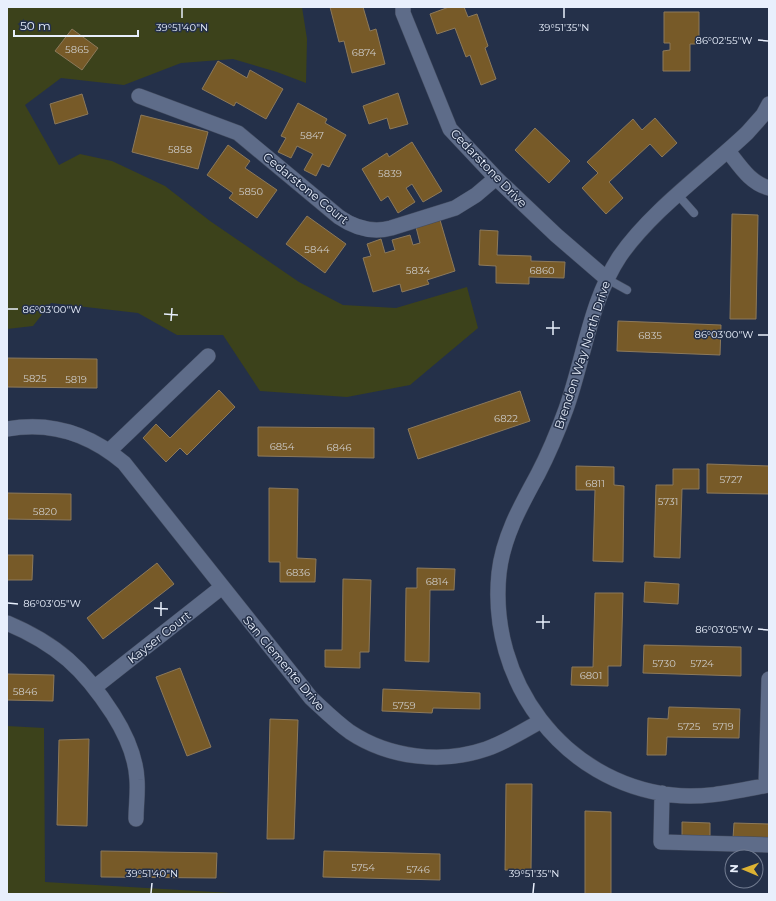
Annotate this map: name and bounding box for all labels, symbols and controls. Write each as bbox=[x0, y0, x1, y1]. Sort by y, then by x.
scale bar bbox=[14, 12, 138, 38]
text: 50 m bbox=[20, 18, 51, 33]
text: 39°51'40"N bbox=[156, 21, 208, 34]
text: 39°51'35"N bbox=[539, 21, 589, 34]
text: 86°02'55"W bbox=[696, 34, 752, 47]
house number: 5865 bbox=[65, 43, 89, 56]
house number: 6874 bbox=[352, 46, 377, 59]
street label: Cedarstone Drive bbox=[448, 126, 530, 210]
house number: 5847 bbox=[300, 129, 324, 142]
house number: 5858 bbox=[168, 143, 192, 156]
street label: Cedarstone Court bbox=[260, 149, 352, 227]
house number: 5839 bbox=[378, 167, 402, 180]
house number: 5850 bbox=[239, 185, 264, 198]
house number: 5844 bbox=[304, 243, 330, 256]
house number: 5834 bbox=[406, 264, 431, 277]
house number: 6860 bbox=[529, 264, 555, 277]
street label: Brendon Way North Drive bbox=[551, 279, 613, 431]
text: 86°03'00"W bbox=[23, 303, 81, 316]
text: 86°03'00"W bbox=[695, 328, 753, 341]
house number: 6835 bbox=[638, 329, 662, 342]
house number: 5825 bbox=[23, 372, 47, 385]
house number: 5819 bbox=[65, 373, 87, 386]
house number: 6822 bbox=[494, 412, 518, 425]
house number: 6854 bbox=[270, 440, 295, 453]
house number: 6846 bbox=[326, 441, 352, 454]
house number: 5727 bbox=[720, 473, 743, 486]
house number: 6811 bbox=[585, 477, 605, 490]
house number: 5731 bbox=[658, 495, 678, 508]
house number: 5820 bbox=[33, 505, 58, 518]
house number: 6836 bbox=[286, 566, 310, 579]
house number: 6814 bbox=[426, 575, 449, 588]
text: 86°03'05"W bbox=[23, 597, 81, 610]
street label: Kayser Court bbox=[124, 607, 194, 666]
street label: San Clemente Drive bbox=[240, 612, 328, 714]
text: 86°03'05"W bbox=[695, 623, 753, 636]
house number: 5730 bbox=[652, 657, 676, 670]
house number: 5724 bbox=[690, 657, 714, 670]
house number: 6801 bbox=[580, 669, 602, 682]
house number: 5846 bbox=[13, 685, 37, 698]
house number: 5759 bbox=[393, 699, 415, 712]
house number: 5725 bbox=[678, 720, 701, 733]
house number: 5719 bbox=[712, 720, 734, 733]
north arrow bbox=[724, 849, 764, 889]
house number: 5754 bbox=[351, 861, 375, 874]
house number: 5746 bbox=[406, 863, 430, 876]
text: N bbox=[727, 864, 741, 873]
text: 39°51'40"N bbox=[126, 867, 178, 880]
text: 39°51'35"N bbox=[509, 867, 559, 880]

